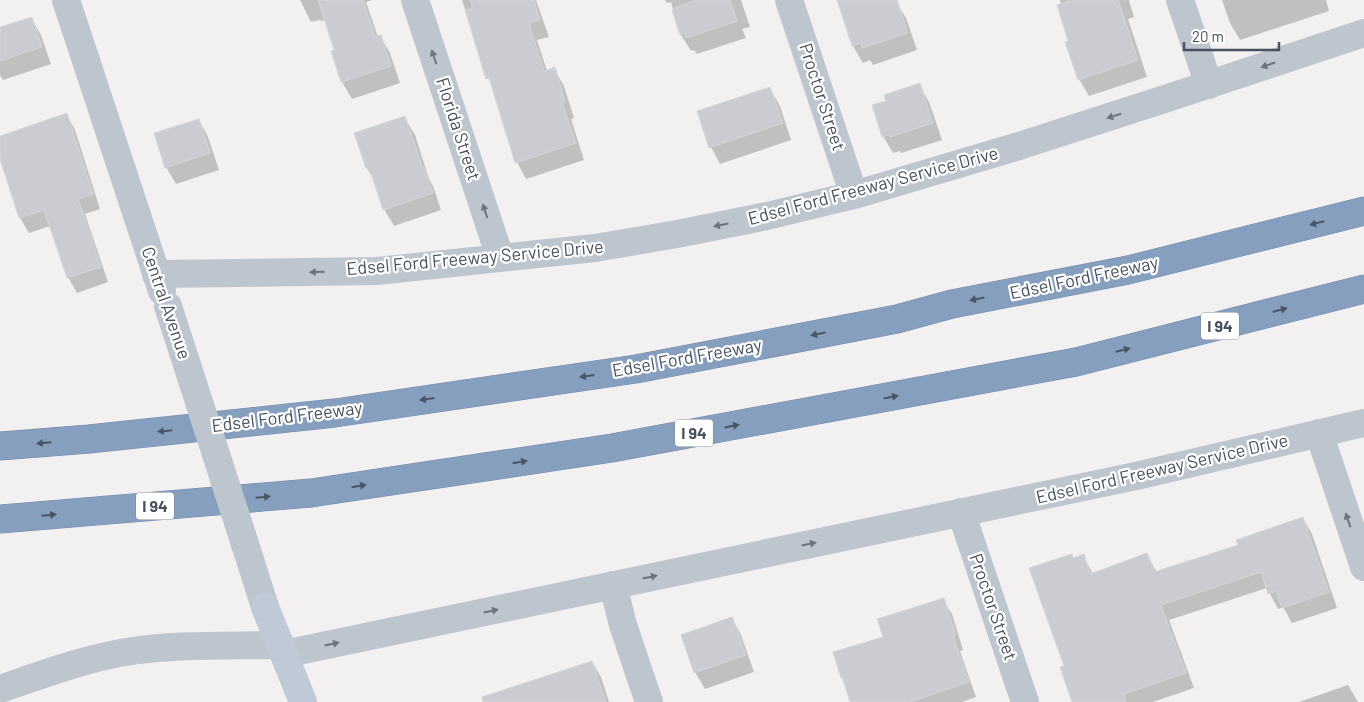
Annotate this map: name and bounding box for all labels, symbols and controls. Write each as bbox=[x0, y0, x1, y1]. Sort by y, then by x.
scale bar bbox=[1184, 20, 1279, 52]
text: 20 m bbox=[1192, 27, 1224, 45]
street label: Proctor Street bbox=[795, 40, 851, 153]
one-way arrow bbox=[430, 49, 437, 64]
one-way arrow bbox=[1260, 61, 1275, 69]
street label: Florida Street bbox=[432, 74, 486, 183]
one-way arrow bbox=[1106, 112, 1121, 120]
street label: Edsel Ford Freeway Service Drive bbox=[745, 141, 1000, 229]
one-way arrow bbox=[481, 203, 488, 218]
one-way arrow bbox=[1309, 219, 1324, 227]
one-way arrow bbox=[713, 222, 729, 230]
street label: Edsel Ford Freeway Service Drive bbox=[345, 235, 604, 279]
street label: Central Avenue bbox=[137, 244, 196, 362]
street label: Edsel Ford Freeway bbox=[1007, 251, 1160, 304]
one-way arrow bbox=[309, 268, 325, 276]
one-way arrow bbox=[969, 295, 984, 303]
one-way arrow bbox=[1273, 306, 1288, 314]
road number: I 94 bbox=[1201, 312, 1239, 340]
one-way arrow bbox=[810, 330, 826, 338]
street label: Edsel Ford Freeway bbox=[610, 333, 763, 381]
one-way arrow bbox=[1115, 346, 1131, 354]
one-way arrow bbox=[579, 372, 595, 380]
one-way arrow bbox=[884, 392, 900, 400]
street label: Edsel Ford Freeway bbox=[210, 396, 363, 436]
one-way arrow bbox=[418, 396, 434, 404]
road number: I 94 bbox=[675, 419, 713, 446]
one-way arrow bbox=[724, 422, 740, 430]
one-way arrow bbox=[156, 427, 172, 435]
street label: Edsel Ford Freeway Service Drive bbox=[1034, 428, 1290, 508]
one-way arrow bbox=[36, 439, 52, 447]
one-way arrow bbox=[512, 458, 528, 466]
one-way arrow bbox=[351, 482, 367, 490]
road number: I 94 bbox=[136, 492, 174, 520]
one-way arrow bbox=[255, 493, 271, 501]
one-way arrow bbox=[41, 510, 57, 518]
one-way arrow bbox=[1344, 513, 1352, 528]
one-way arrow bbox=[802, 540, 817, 548]
street label: Proctor Street bbox=[965, 550, 1023, 663]
one-way arrow bbox=[643, 573, 658, 581]
one-way arrow bbox=[484, 607, 499, 615]
one-way arrow bbox=[325, 640, 340, 648]

